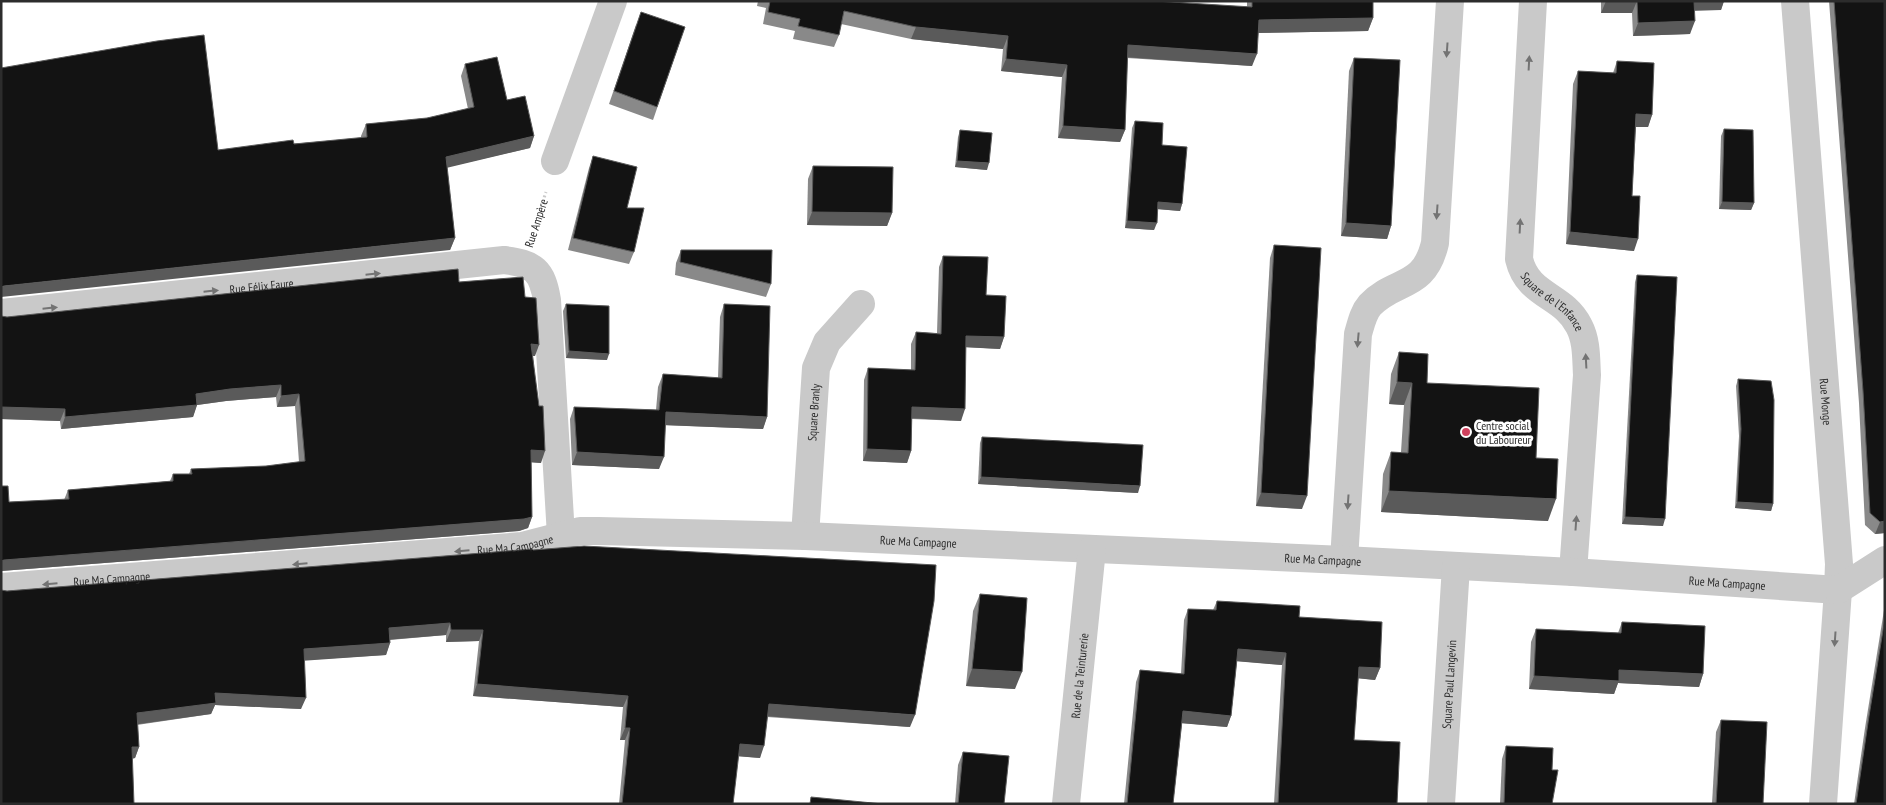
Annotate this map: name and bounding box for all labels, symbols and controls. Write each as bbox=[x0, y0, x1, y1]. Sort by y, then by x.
one-way arrow bbox=[1443, 42, 1451, 58]
one-way arrow bbox=[1526, 55, 1534, 71]
street label: Rue Ampère bbox=[521, 197, 551, 249]
one-way arrow bbox=[1432, 204, 1440, 220]
one-way arrow bbox=[1517, 217, 1525, 233]
street label: Square de l'Enfance bbox=[1518, 269, 1588, 333]
one-way arrow bbox=[365, 270, 381, 278]
street label: Rue Félix Faure bbox=[229, 275, 294, 296]
one-way arrow bbox=[204, 287, 220, 295]
one-way arrow bbox=[42, 304, 58, 312]
one-way arrow bbox=[1354, 332, 1362, 348]
one-way arrow bbox=[1582, 353, 1590, 369]
street label: Rue Monge bbox=[1817, 378, 1836, 426]
street label: Square Branly bbox=[804, 383, 822, 441]
place label: Centre social du Laboureur bbox=[1476, 418, 1532, 447]
marker: Centre social du Laboureur bbox=[1460, 426, 1472, 438]
one-way arrow bbox=[1343, 494, 1351, 510]
one-way arrow bbox=[1572, 515, 1580, 531]
street label: Rue Ma Campagne bbox=[476, 531, 555, 557]
street label: Rue Ma Campagne bbox=[880, 532, 957, 550]
one-way arrow bbox=[453, 547, 469, 555]
street label: Rue Ma Campagne bbox=[1284, 550, 1362, 568]
one-way arrow bbox=[291, 560, 307, 568]
street label: Rue Ma Campagne bbox=[73, 568, 151, 589]
street label: Rue Ma Campagne bbox=[1688, 572, 1766, 593]
one-way arrow bbox=[42, 580, 58, 588]
one-way arrow bbox=[1830, 631, 1838, 647]
street label: Rue de la Teinturerie bbox=[1067, 632, 1091, 719]
street label: Square Paul Langevin bbox=[1438, 639, 1459, 729]

